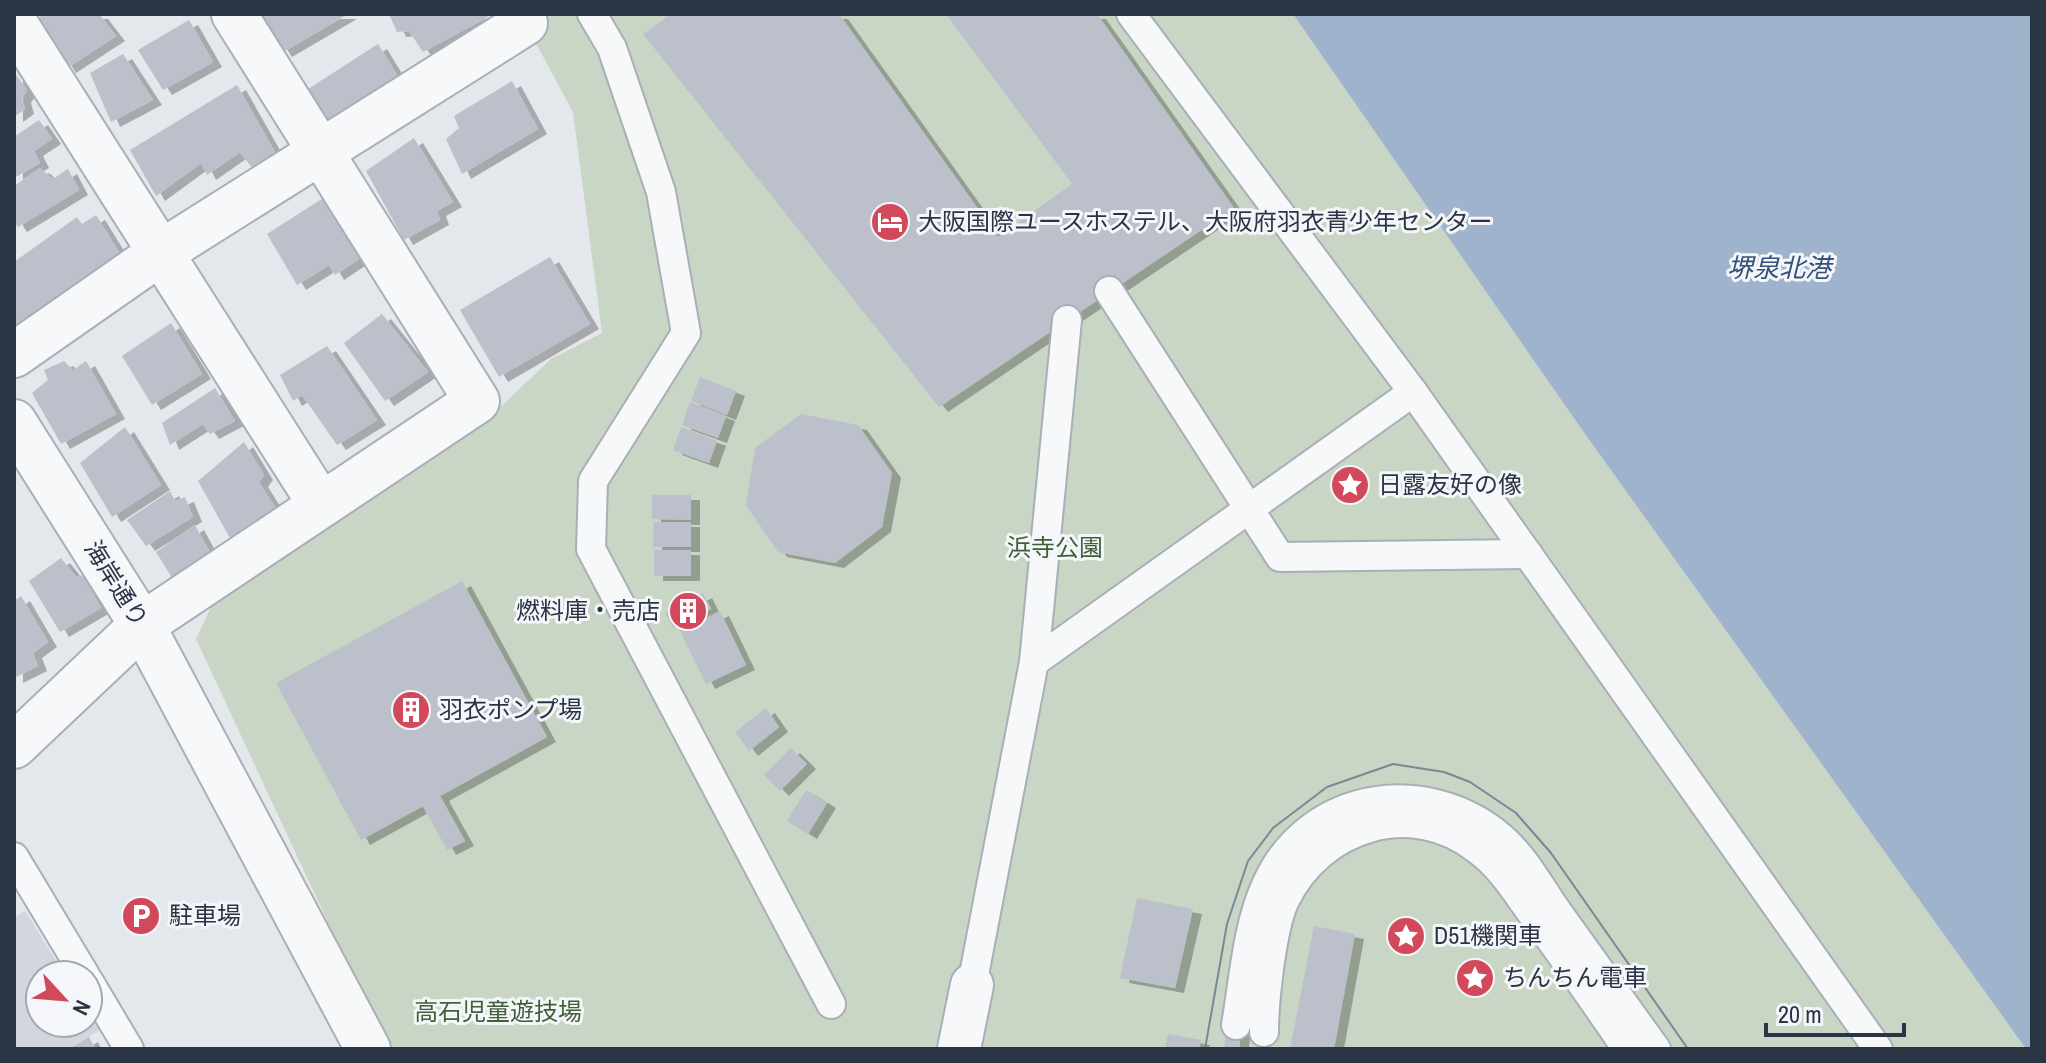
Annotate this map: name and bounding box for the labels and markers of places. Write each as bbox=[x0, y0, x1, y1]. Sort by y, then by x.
hotel icon: 大阪国際ユースホステル、大阪府羽衣青少年センター bbox=[869, 201, 911, 243]
place label: 大阪国際ユースホステル、大阪府羽衣青少年センター bbox=[918, 205, 1493, 237]
place icon: 日露友好の像 bbox=[1329, 464, 1371, 506]
place label: 日露友好の像 bbox=[1378, 468, 1522, 500]
building icon: 燃料庫・売店 bbox=[667, 590, 709, 632]
place label: 燃料庫・売店 bbox=[516, 594, 660, 626]
building icon: 羽衣ポンプ場 bbox=[390, 689, 432, 731]
place label: 羽衣ポンプ場 bbox=[439, 693, 582, 725]
parking icon: 駐車場 bbox=[120, 895, 162, 937]
place label: 駐車場 bbox=[169, 899, 241, 931]
place icon: D51機関車 bbox=[1385, 915, 1427, 957]
place label: D51機関車 bbox=[1434, 919, 1542, 951]
place icon: ちんちん電車 bbox=[1454, 957, 1496, 999]
place label: ちんちん電車 bbox=[1503, 961, 1647, 993]

